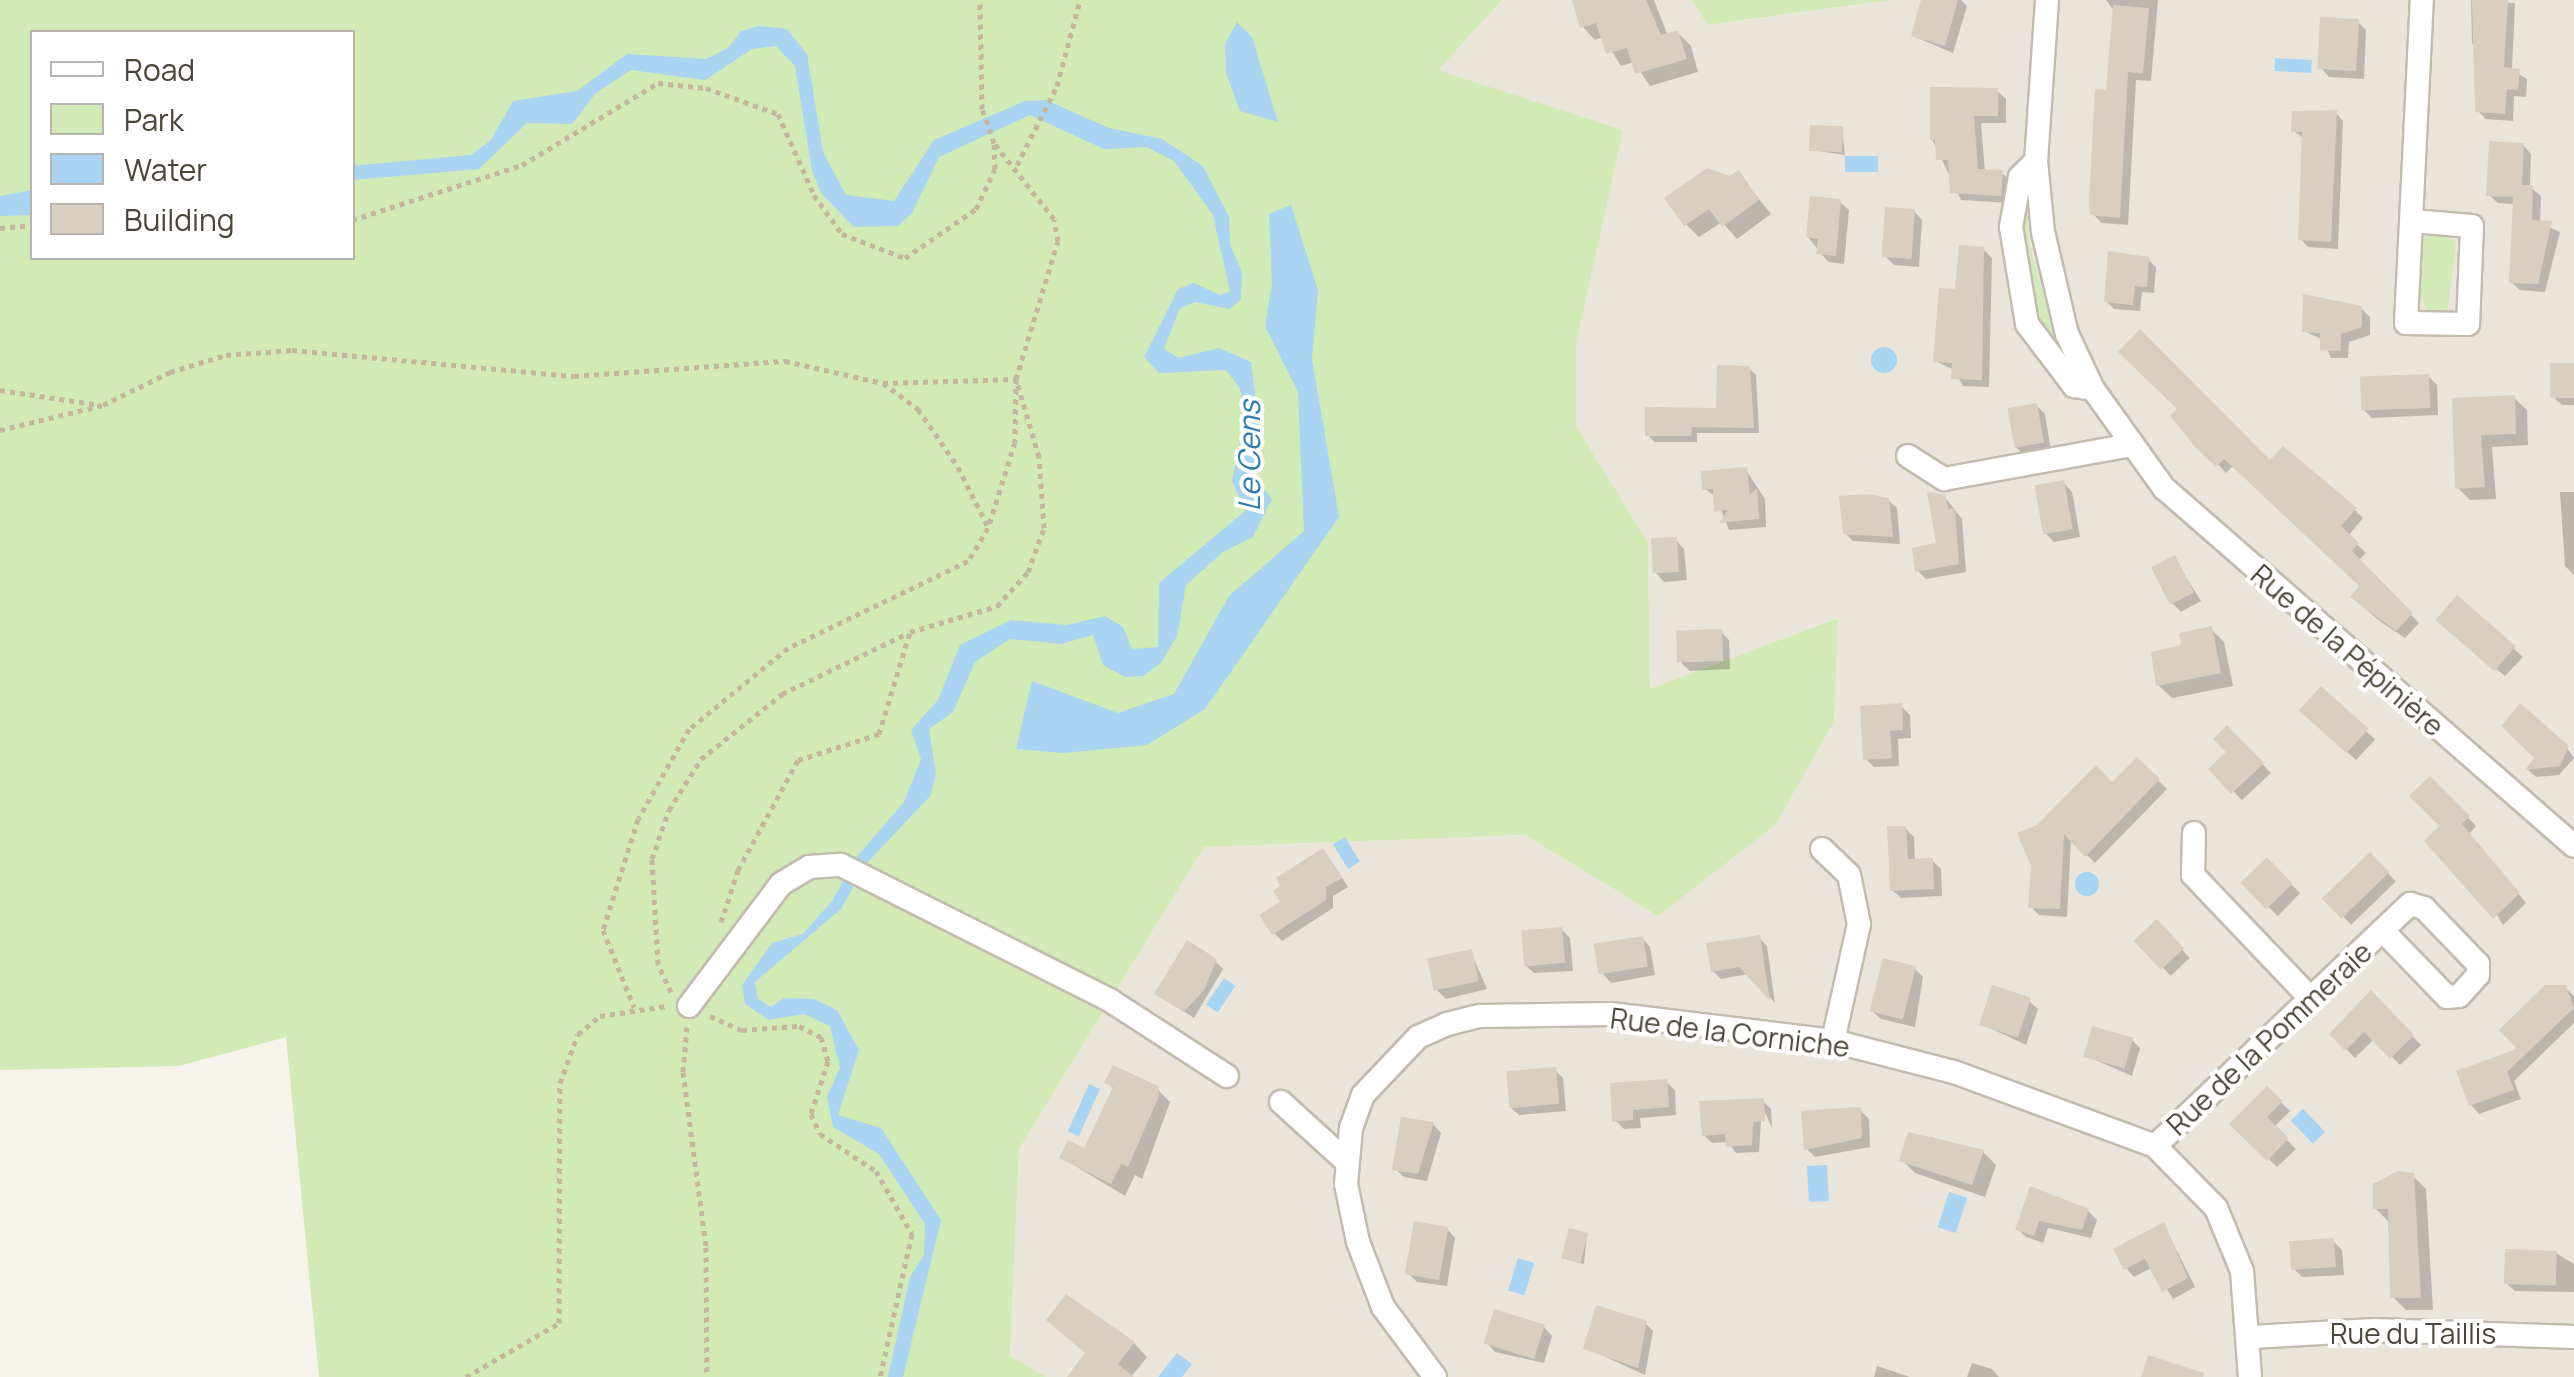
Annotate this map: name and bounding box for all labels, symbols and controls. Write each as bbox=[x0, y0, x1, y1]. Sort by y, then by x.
legend bbox=[30, 30, 355, 260]
text: Road bbox=[124, 49, 195, 90]
text: Park bbox=[124, 99, 184, 140]
text: Water bbox=[124, 149, 207, 190]
text: Building bbox=[124, 199, 235, 240]
water label: Le Cens bbox=[1231, 401, 1267, 511]
street label: Rue de la Pépinière bbox=[2245, 557, 2451, 743]
street label: Rue de la Pommeraie bbox=[2160, 934, 2378, 1142]
street label: Rue de la Corniche bbox=[1608, 1001, 1852, 1063]
street label: Rue du Taillis bbox=[2330, 1316, 2496, 1350]

